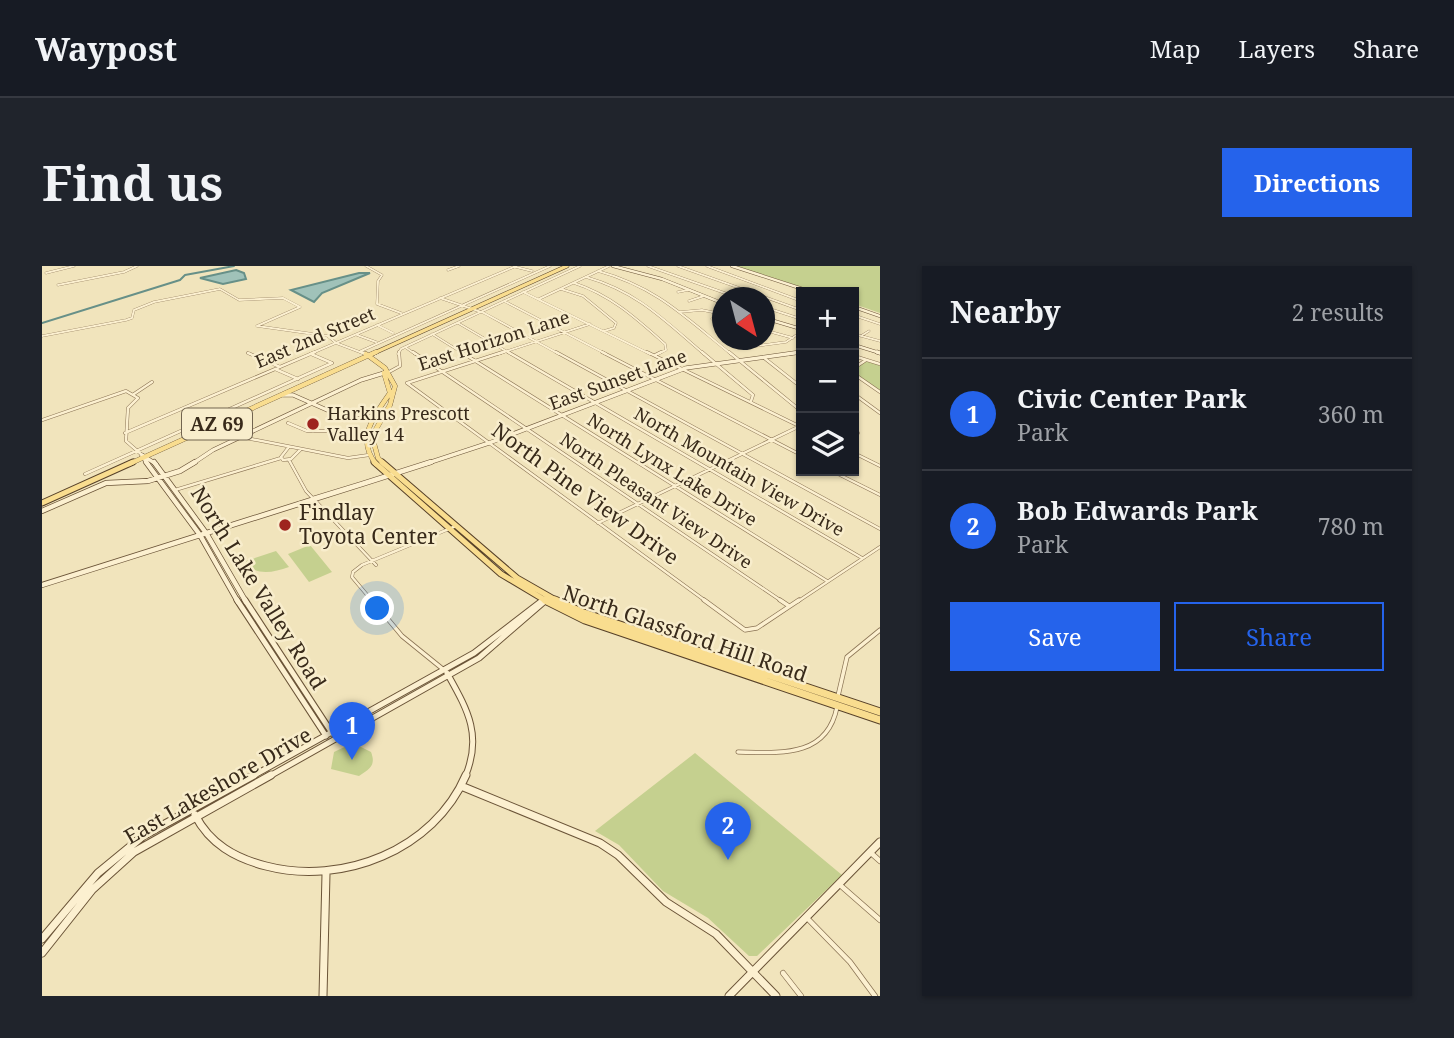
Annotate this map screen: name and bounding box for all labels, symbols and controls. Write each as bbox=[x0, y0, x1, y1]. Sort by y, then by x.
text: Waypost bbox=[35, 26, 177, 71]
text: Map bbox=[1150, 32, 1201, 65]
text: Layers bbox=[1239, 32, 1315, 65]
text: Share bbox=[1353, 32, 1419, 65]
button: Directions bbox=[1222, 148, 1412, 217]
text: Find us bbox=[42, 149, 223, 215]
north arrow bbox=[712, 287, 775, 350]
map controls bbox=[796, 287, 859, 476]
button: + bbox=[796, 287, 859, 350]
text: Nearby bbox=[950, 291, 1061, 332]
text: 2 results bbox=[1291, 296, 1384, 328]
street label: East 2nd Street bbox=[251, 301, 378, 373]
street label: East Horizon Lane bbox=[415, 304, 572, 376]
street label: East Sunset Lane bbox=[546, 343, 690, 415]
button: − bbox=[796, 350, 859, 413]
text: Civic Center Park bbox=[1017, 380, 1247, 416]
text: 1 bbox=[967, 398, 980, 430]
text: 360 m bbox=[1318, 398, 1384, 430]
place label: Harkins Prescott Valley 14 bbox=[327, 401, 470, 446]
street label: North Mountain View Drive bbox=[630, 401, 849, 541]
street label: North Lynx Lake Drive bbox=[583, 407, 762, 531]
road number: AZ 69 bbox=[182, 408, 252, 440]
button: layers bbox=[796, 413, 859, 476]
marker: Harkins Prescott Valley 14 bbox=[305, 416, 321, 432]
street label: North Pine View Drive bbox=[486, 416, 685, 571]
text: Park bbox=[1017, 416, 1068, 448]
street label: North Pleasant View Drive bbox=[556, 427, 757, 574]
street label: North Lake Valley Road bbox=[185, 481, 333, 694]
text: Bob Edwards Park bbox=[1017, 492, 1258, 528]
place label: Findlay Toyota Center bbox=[299, 498, 437, 550]
text: 2 bbox=[967, 510, 980, 542]
text: 780 m bbox=[1318, 510, 1384, 542]
marker: Findlay Toyota Center bbox=[277, 517, 293, 533]
text: Park bbox=[1017, 528, 1068, 560]
street label: North Glassford Hill Road bbox=[559, 578, 812, 688]
your location bbox=[360, 591, 394, 625]
button: Save bbox=[950, 602, 1160, 671]
button: Share bbox=[1174, 602, 1384, 671]
pin: 1 bbox=[329, 702, 375, 760]
street label: East Lakeshore Drive bbox=[119, 720, 316, 850]
pin: 2 bbox=[705, 802, 751, 860]

